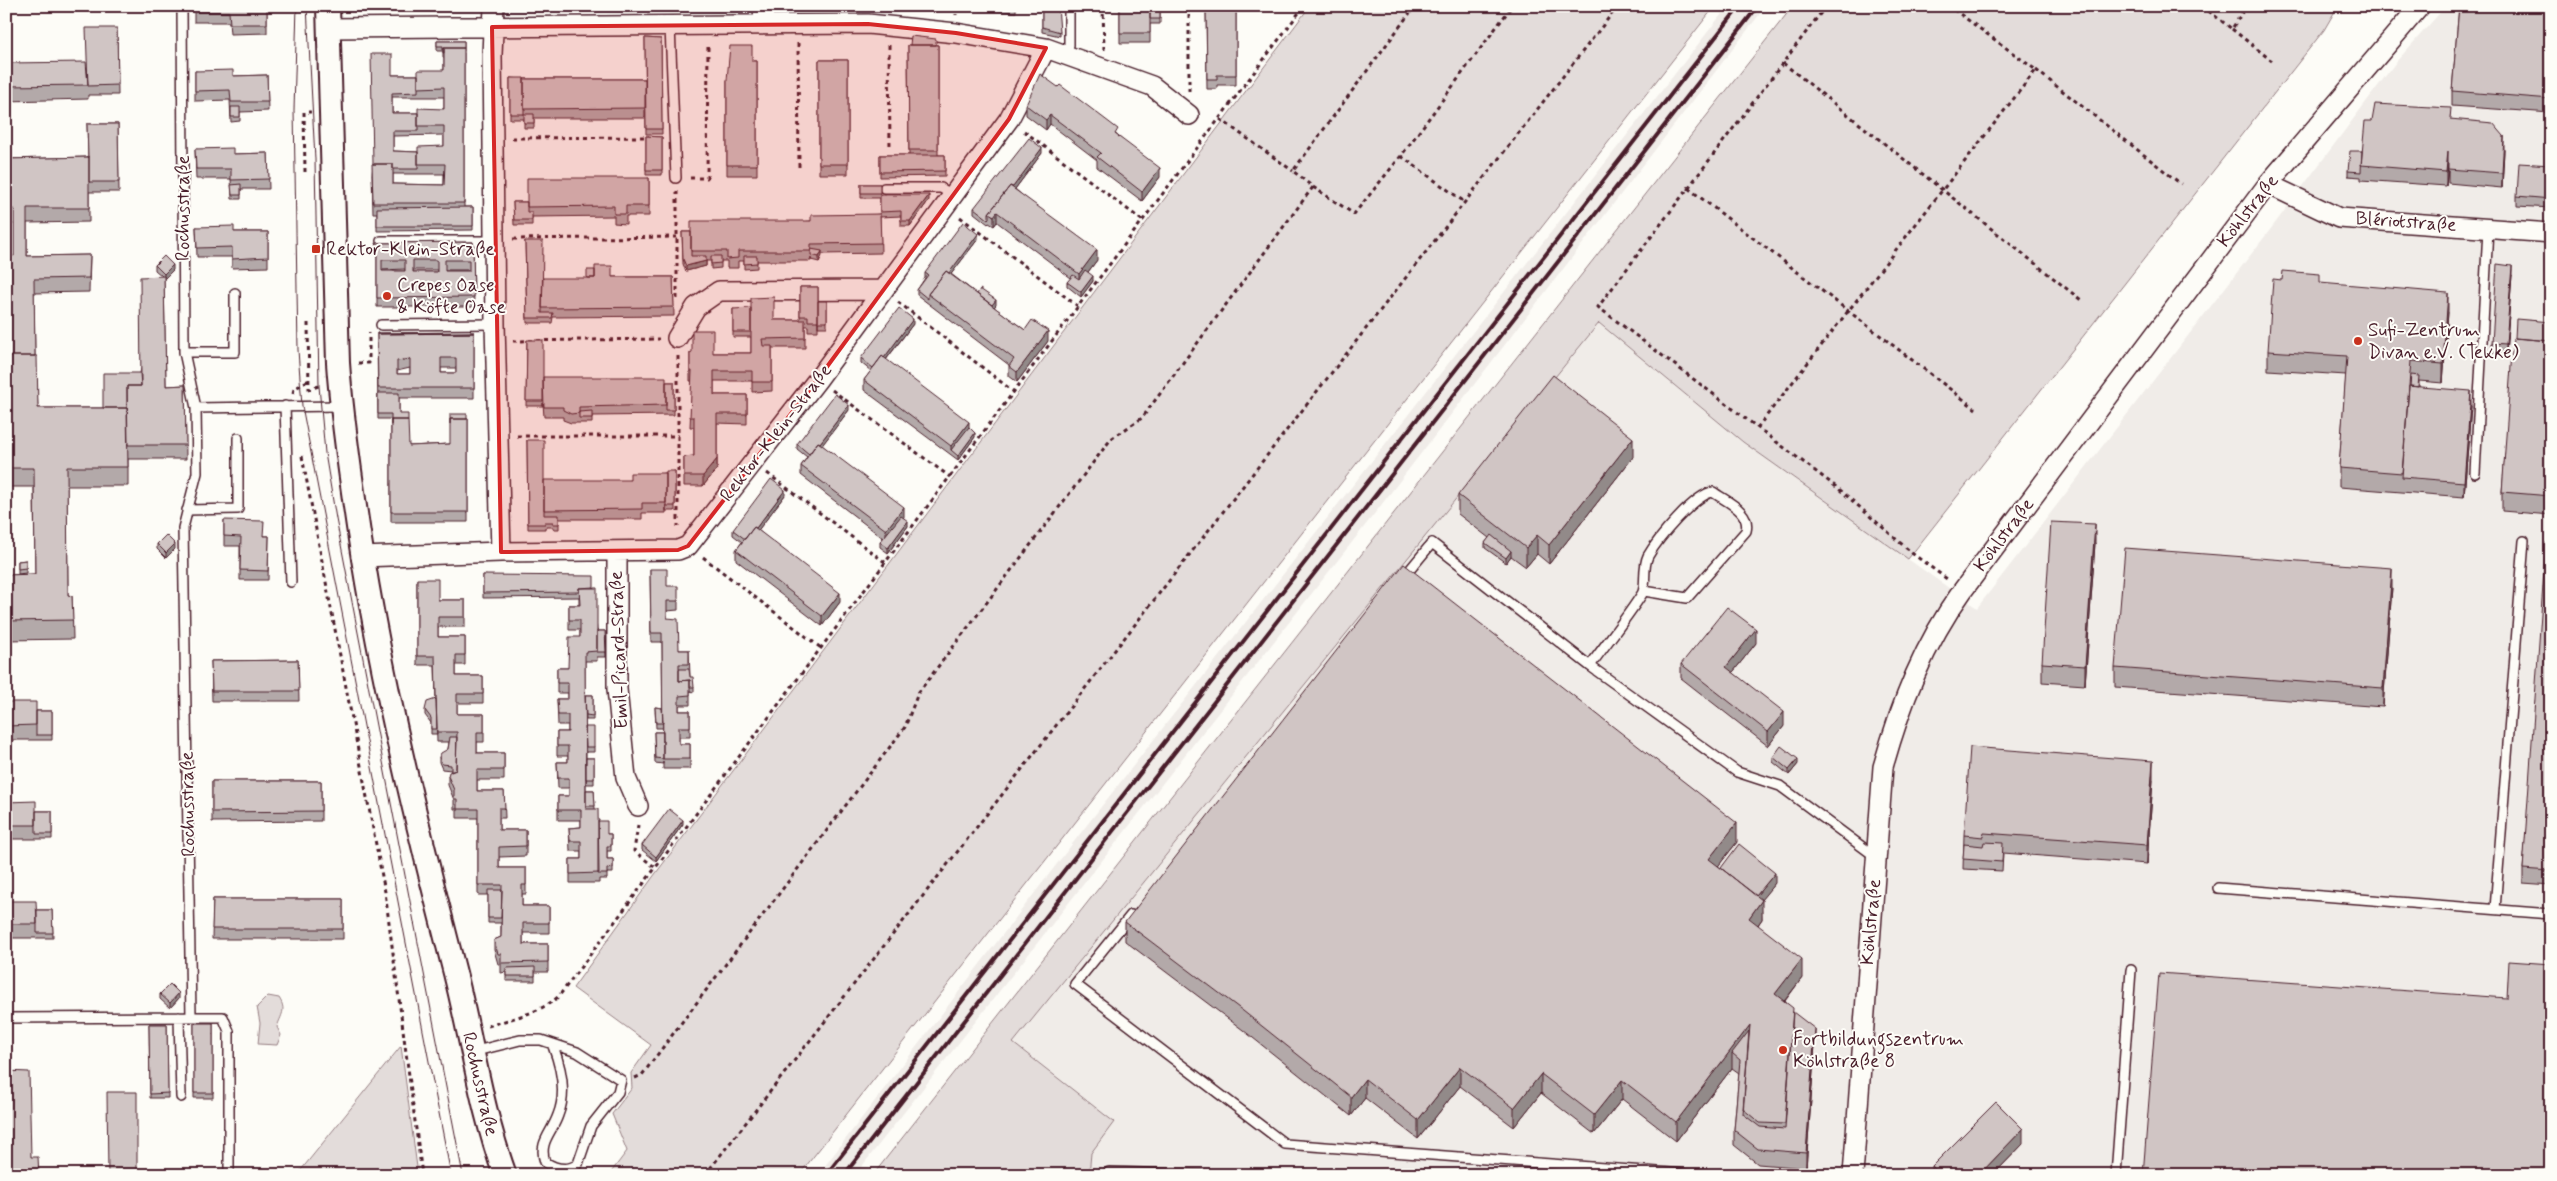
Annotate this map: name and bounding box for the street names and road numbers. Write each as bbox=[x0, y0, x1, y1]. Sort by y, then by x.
street label: Rochusstraße bbox=[171, 155, 196, 261]
street label: Köhlstraße bbox=[2212, 169, 2284, 253]
street label: Blériotstraße bbox=[2355, 206, 2457, 238]
street label: Rektor-Klein-Straße bbox=[714, 359, 838, 507]
street label: Köhlstraße bbox=[1968, 493, 2040, 577]
street label: Emil-Picard-Straße bbox=[604, 570, 634, 730]
street label: Rochusstraße bbox=[175, 751, 201, 857]
street label: Köhlstraße bbox=[1855, 878, 1887, 966]
street label: Rochusstraße bbox=[456, 1030, 504, 1138]

